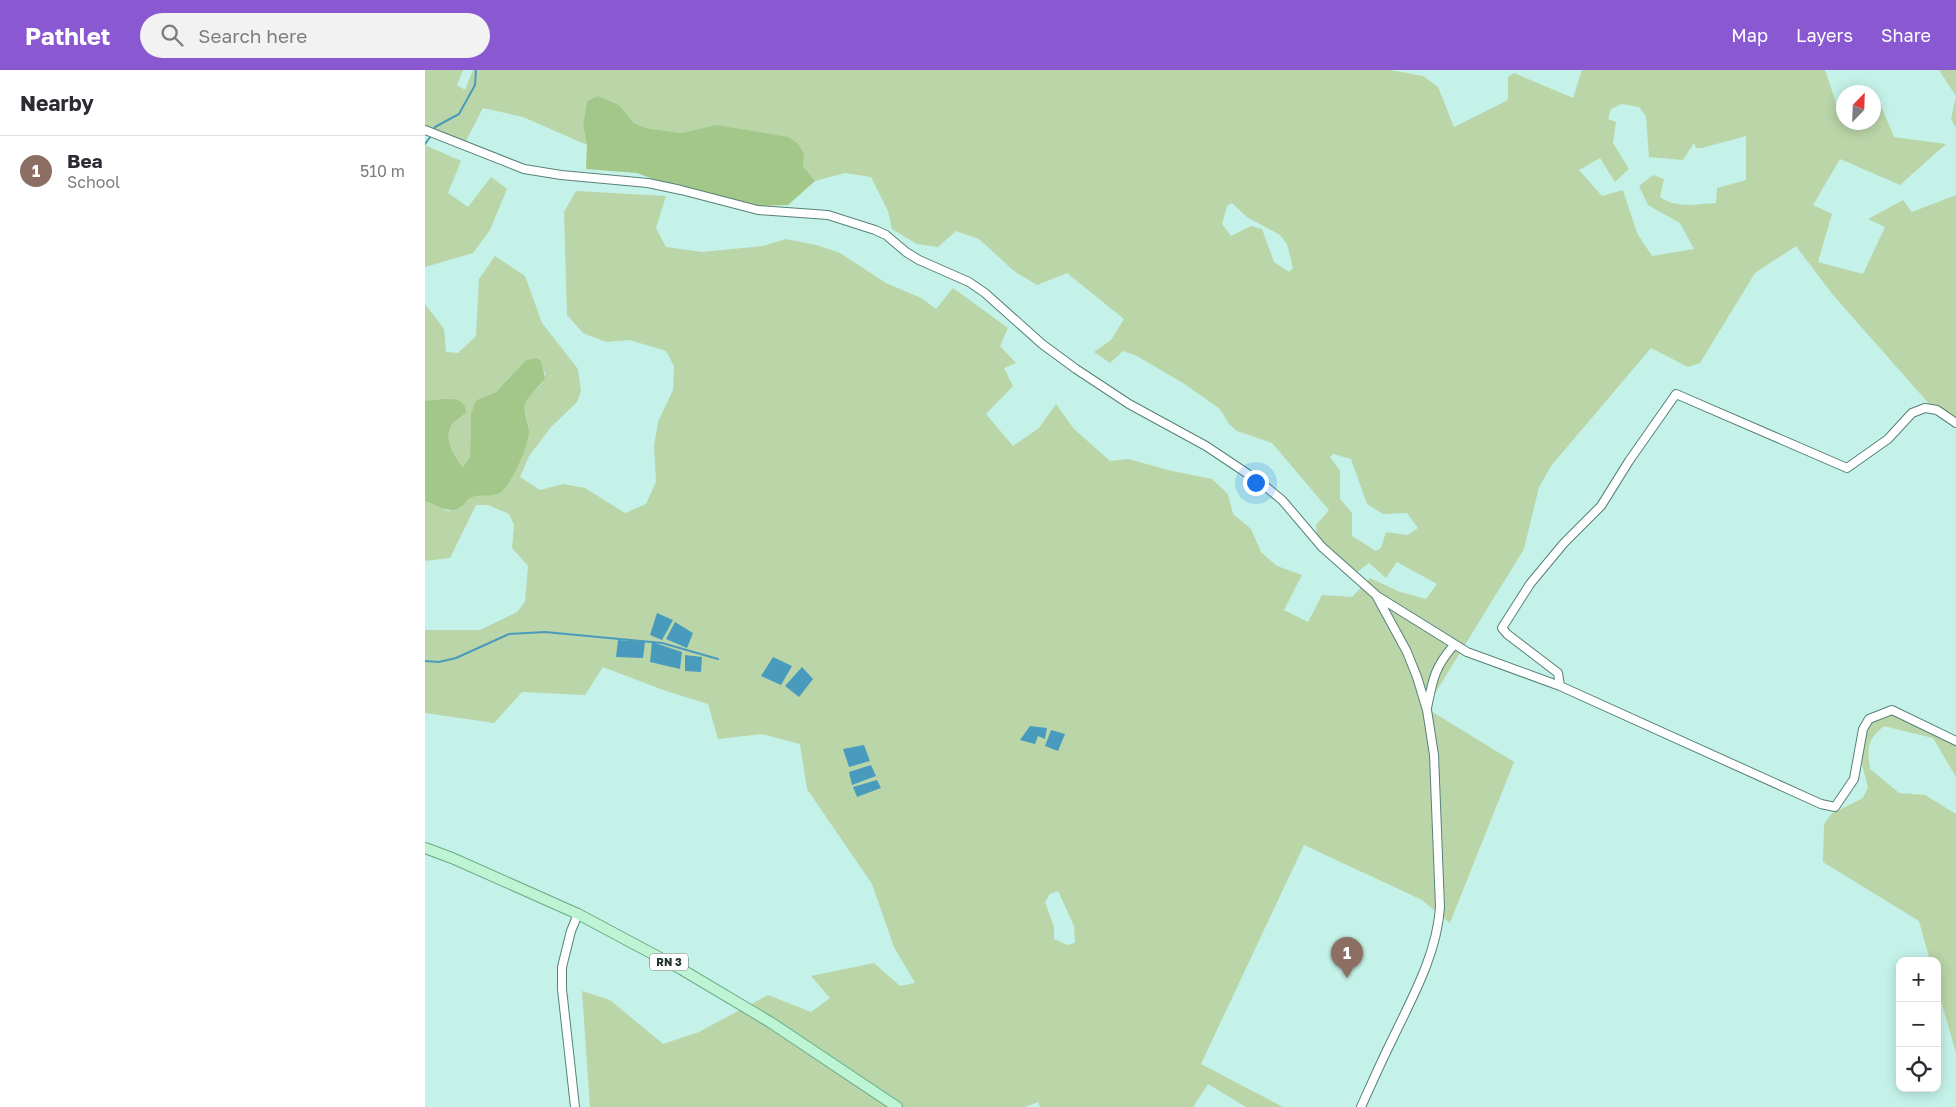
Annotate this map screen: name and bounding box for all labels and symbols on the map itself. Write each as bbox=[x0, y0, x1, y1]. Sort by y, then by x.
north arrow bbox=[1836, 85, 1881, 130]
your location bbox=[1243, 470, 1269, 496]
pin: 1 bbox=[1331, 937, 1363, 978]
road number: RN 3 bbox=[650, 954, 688, 970]

